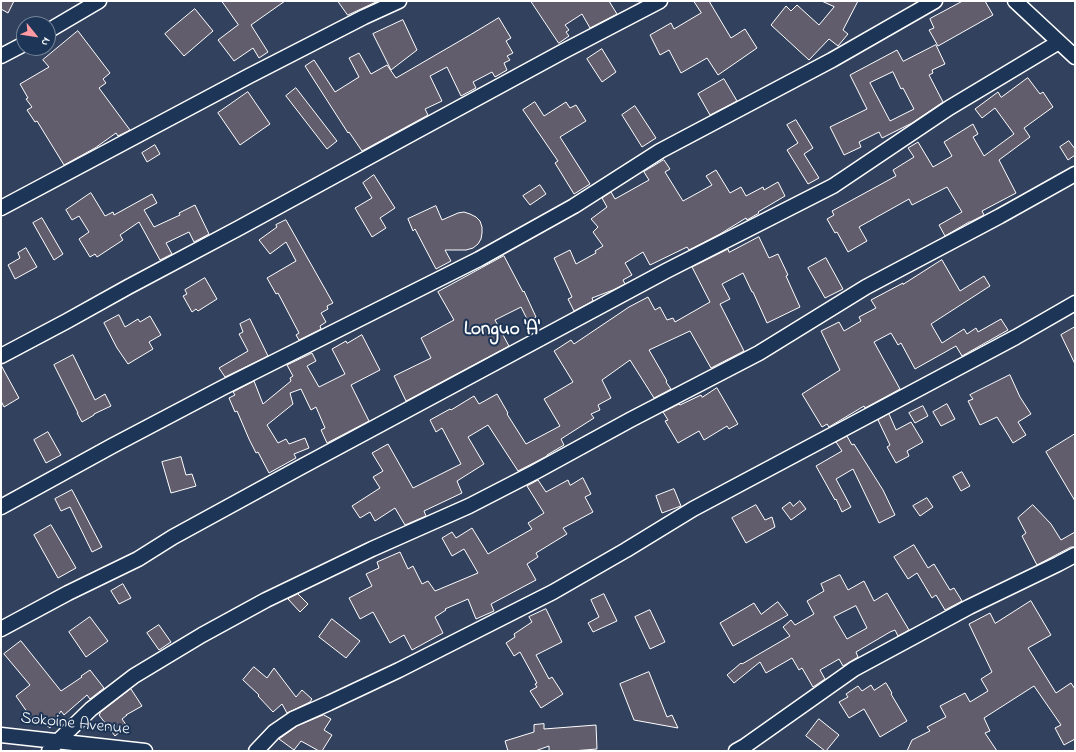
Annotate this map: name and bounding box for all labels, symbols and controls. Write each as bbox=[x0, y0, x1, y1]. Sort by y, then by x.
north arrow bbox=[16, 16, 56, 56]
text: N bbox=[37, 34, 54, 49]
district label: Longuo 'A' bbox=[464, 320, 540, 342]
street label: Sokoine Avenue bbox=[19, 709, 131, 741]

